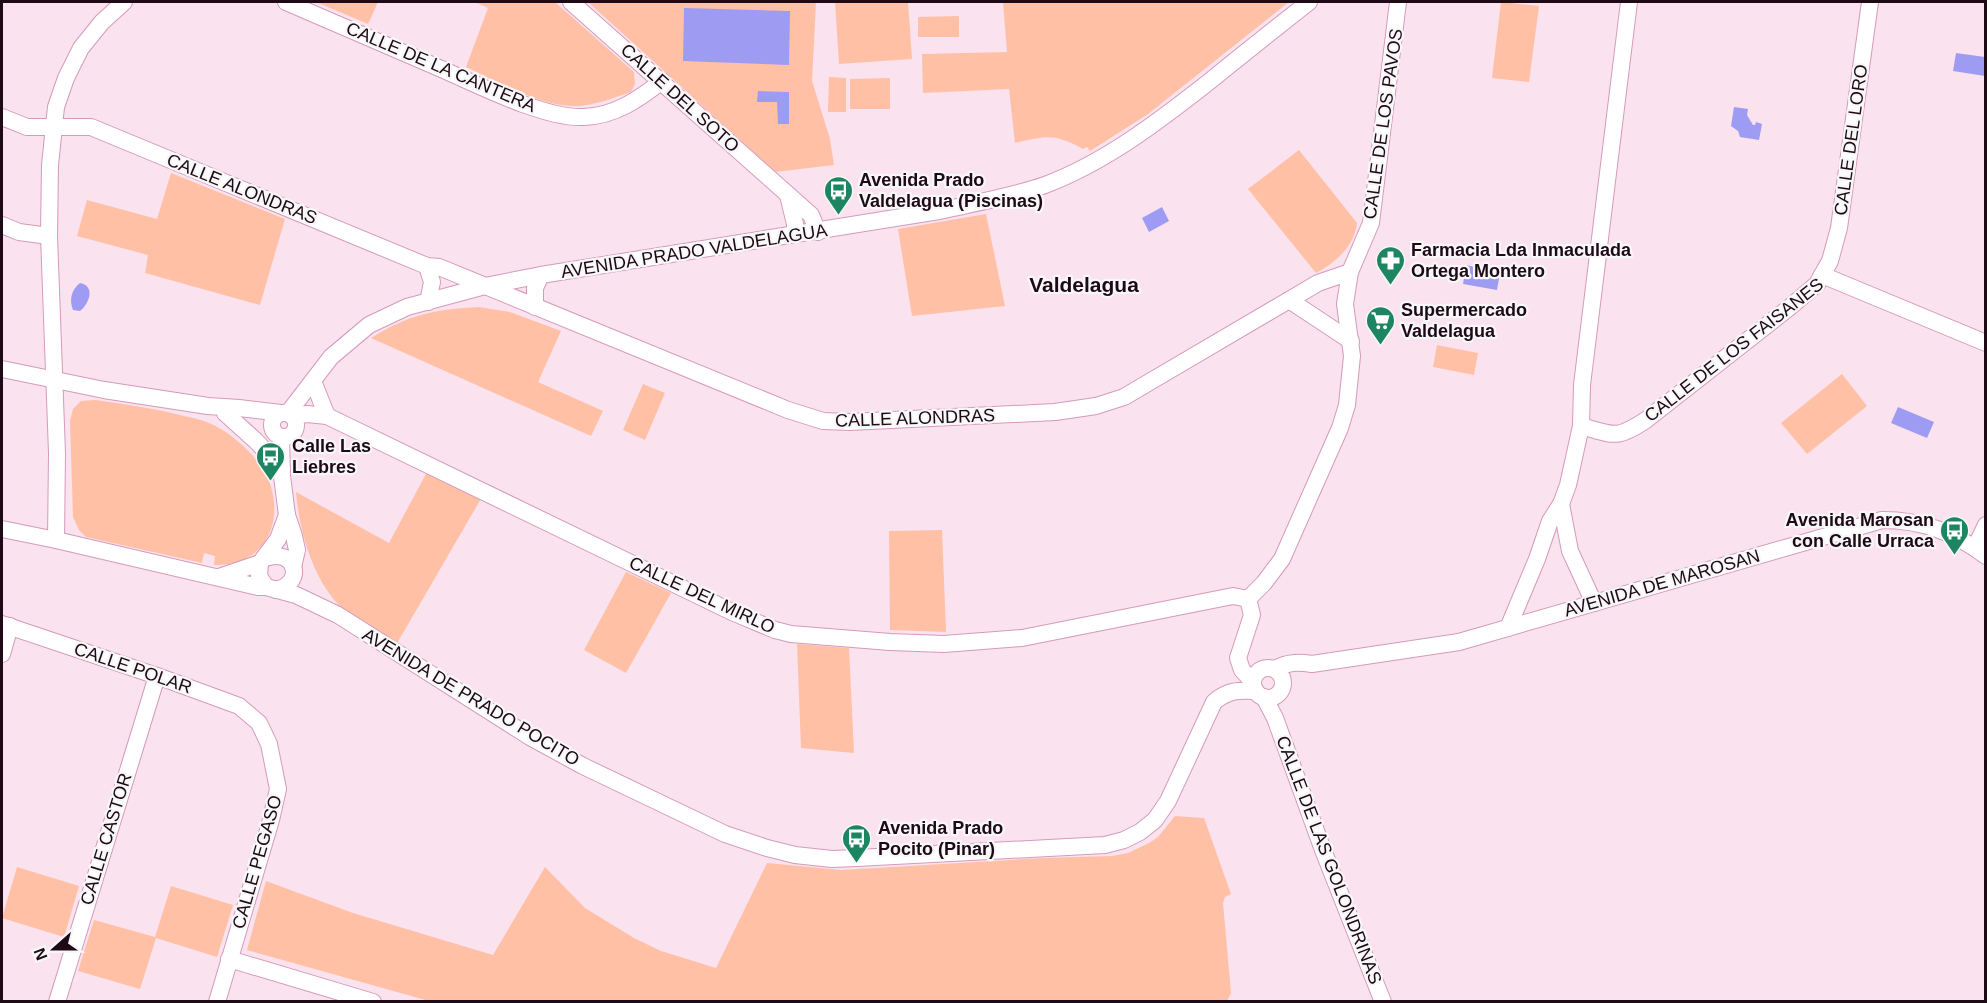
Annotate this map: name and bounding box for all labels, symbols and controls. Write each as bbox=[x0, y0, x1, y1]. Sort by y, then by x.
street label: CALLE DE LA CANTERA bbox=[343, 18, 539, 116]
street label: CALLE DE LOS PAVOS bbox=[1360, 27, 1406, 221]
street label: CALLE DEL SOTO bbox=[617, 40, 743, 156]
street label: CALLE DEL LORO bbox=[1830, 63, 1872, 217]
street label: CALLE ALONDRAS bbox=[164, 150, 320, 228]
place label: Avenida Prado Valdelagua (Piscinas) bbox=[859, 170, 1043, 211]
bus stop icon: Avenida Prado Valdelagua (Piscinas) bbox=[822, 174, 854, 216]
street label: AVENIDA PRADO VALDELAGUA bbox=[559, 220, 829, 282]
place label: Farmacia Lda Inmaculada Ortega Montero bbox=[1411, 240, 1632, 281]
pharmacy icon: Farmacia Lda Inmaculada Ortega Montero bbox=[1374, 244, 1406, 286]
district label: Valdelagua bbox=[1029, 273, 1139, 296]
street label: CALLE DE LOS FAISANES bbox=[1641, 274, 1827, 426]
place label: Supermercado Valdelagua bbox=[1401, 300, 1527, 341]
supermarket icon: Supermercado Valdelagua bbox=[1364, 304, 1396, 346]
street label: CALLE ALONDRAS bbox=[835, 405, 995, 431]
place label: Calle Las Liebres bbox=[292, 436, 371, 477]
bus stop icon: Calle Las Liebres bbox=[255, 440, 287, 482]
place label: Avenida Marosan con Calle Urraca bbox=[1786, 510, 1935, 551]
bus stop icon: Avenida Marosan con Calle Urraca bbox=[1939, 514, 1971, 556]
street label: AVENIDA DE MAROSAN bbox=[1562, 545, 1762, 621]
street label: CALLE DEL MIRLO bbox=[626, 552, 778, 638]
street label: AVENIDA DE PRADO POCITO bbox=[359, 624, 583, 770]
street label: CALLE POLAR bbox=[72, 639, 194, 697]
street label: CALLE DE LAS GOLONDRINAS bbox=[1272, 733, 1386, 987]
street label: CALLE CASTOR bbox=[76, 771, 136, 907]
street label: CALLE PEGASO bbox=[228, 793, 286, 931]
place label: Avenida Prado Pocito (Pinar) bbox=[878, 818, 1003, 859]
bus stop icon: Avenida Prado Pocito (Pinar) bbox=[841, 822, 873, 864]
north arrow bbox=[24, 919, 84, 979]
text: N bbox=[30, 946, 50, 963]

